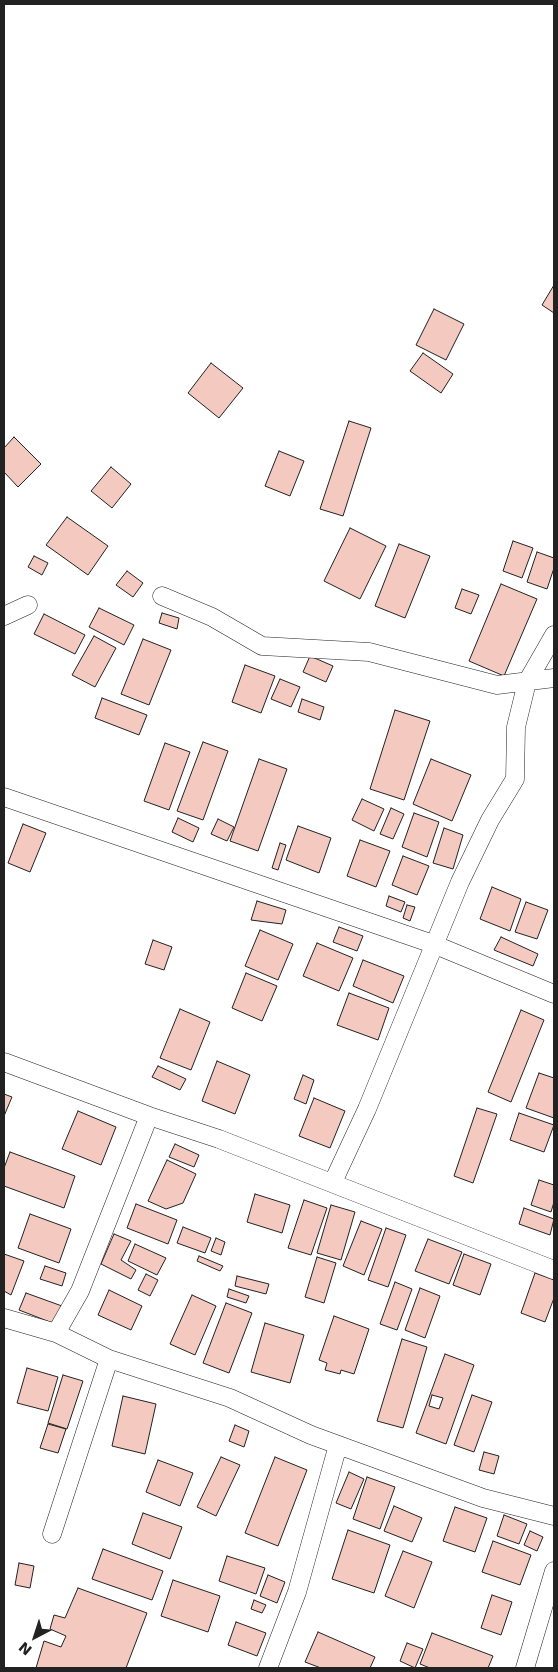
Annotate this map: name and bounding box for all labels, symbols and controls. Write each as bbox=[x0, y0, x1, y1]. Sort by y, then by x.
north arrow bbox=[10, 1612, 60, 1662]
text: N bbox=[16, 1639, 35, 1658]

